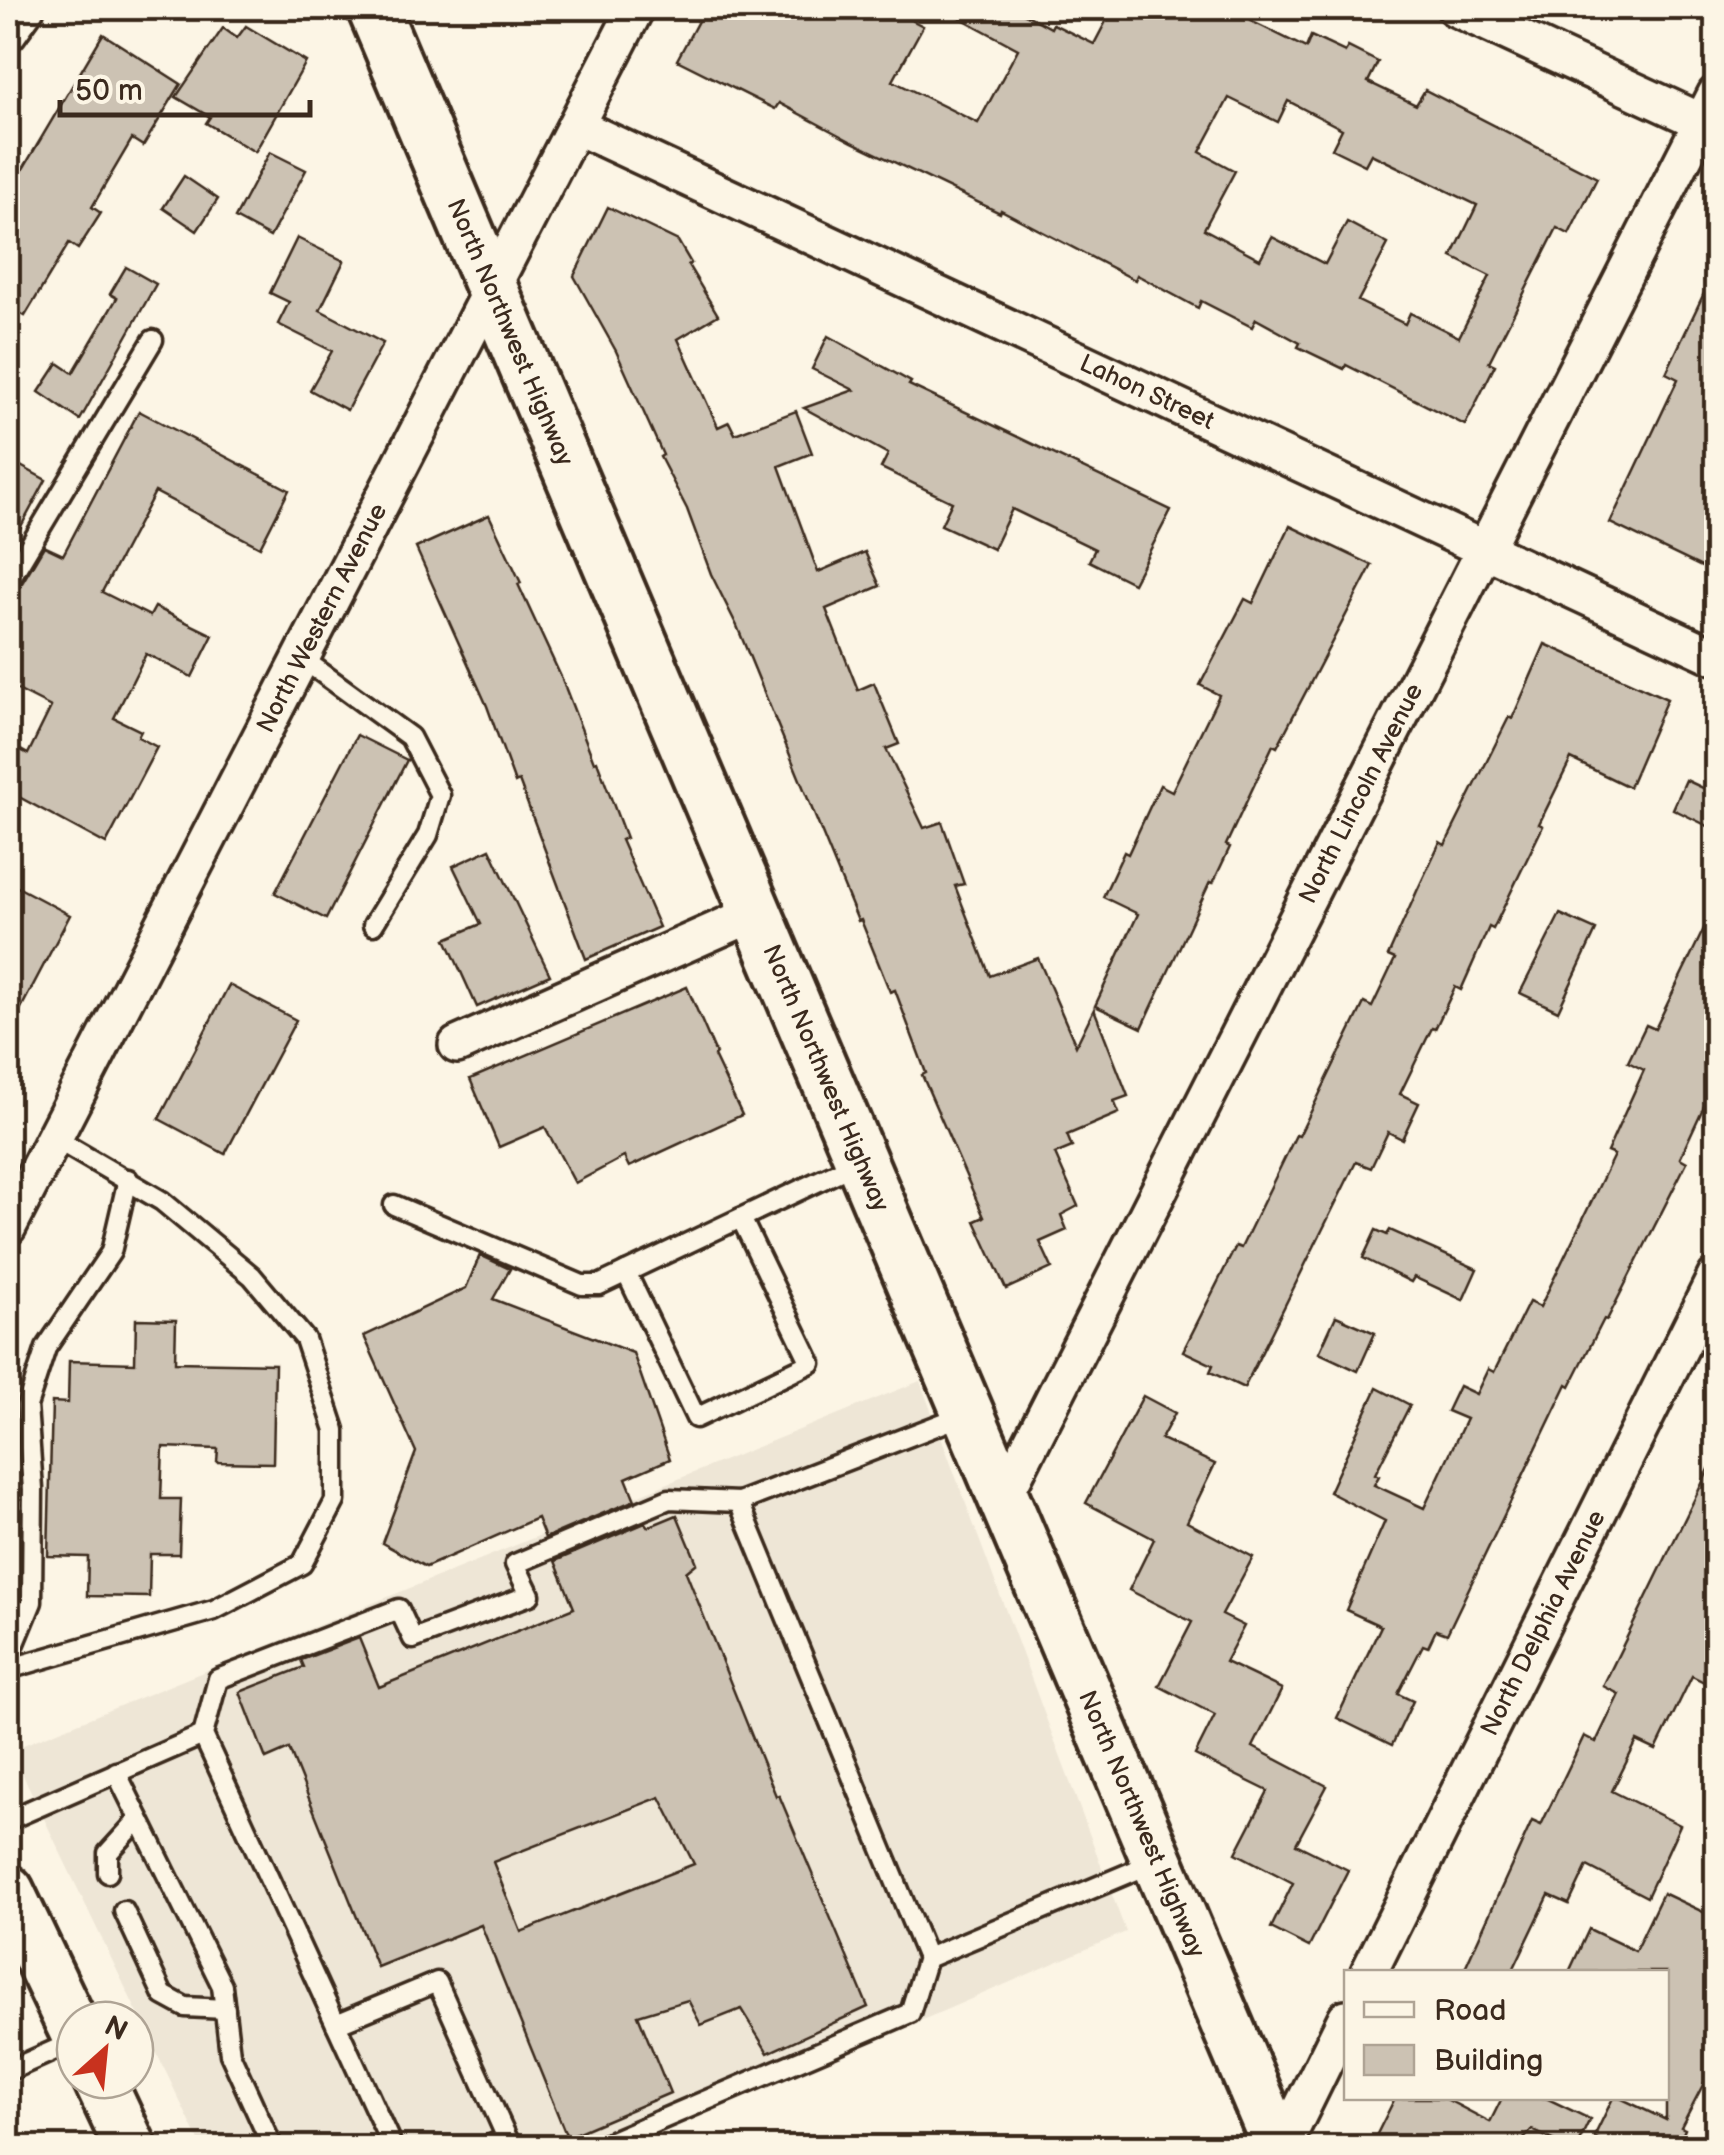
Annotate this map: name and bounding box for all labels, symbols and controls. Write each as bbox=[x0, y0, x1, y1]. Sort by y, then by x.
scale bar bbox=[60, 55, 310, 117]
text: 50 m bbox=[75, 73, 143, 109]
street label: North Northwest Highway bbox=[440, 194, 581, 471]
street label: Lahon Street bbox=[1075, 347, 1220, 437]
street label: North Western Avenue bbox=[250, 498, 394, 738]
street label: North Lincoln Avenue bbox=[1292, 678, 1430, 909]
street label: North Northwest Highway bbox=[756, 940, 896, 1217]
street label: North Delphia Avenue bbox=[1474, 1505, 1612, 1741]
street label: North Northwest Highway bbox=[1072, 1686, 1212, 1963]
legend bbox=[1344, 1970, 1669, 2100]
text: Road bbox=[1434, 1993, 1507, 2029]
north arrow bbox=[55, 2000, 155, 2100]
text: N bbox=[99, 2010, 133, 2049]
text: Building bbox=[1434, 2043, 1543, 2079]

